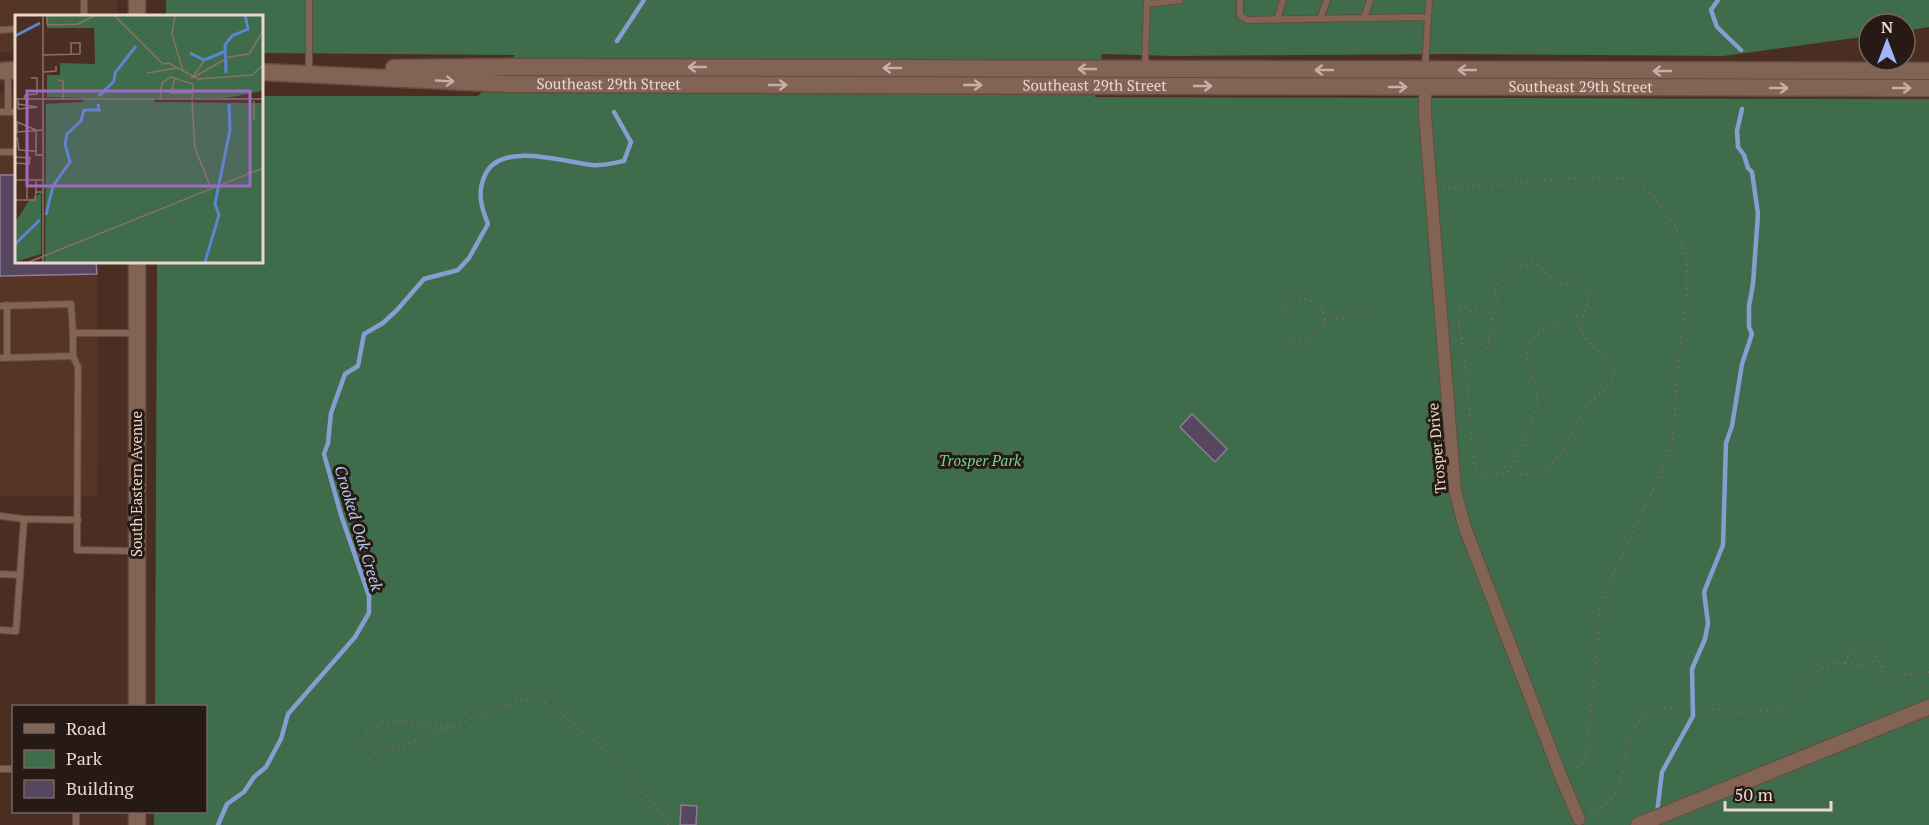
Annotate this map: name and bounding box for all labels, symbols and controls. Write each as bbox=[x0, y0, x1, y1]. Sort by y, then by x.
north arrow bbox=[1857, 12, 1917, 72]
inset map bbox=[15, 15, 262, 262]
text: N bbox=[1881, 16, 1893, 38]
one-way arrow bbox=[687, 61, 707, 73]
one-way arrow bbox=[882, 62, 902, 74]
one-way arrow bbox=[1077, 63, 1097, 75]
one-way arrow bbox=[1315, 64, 1335, 76]
one-way arrow bbox=[1458, 64, 1478, 76]
one-way arrow bbox=[1653, 65, 1673, 77]
street label: Southeast 29th Street bbox=[537, 73, 681, 93]
street label: Southeast 29th Street bbox=[1023, 74, 1167, 95]
one-way arrow bbox=[435, 76, 455, 87]
street label: Southeast 29th Street bbox=[1509, 76, 1653, 96]
one-way arrow bbox=[767, 79, 787, 91]
one-way arrow bbox=[962, 79, 982, 91]
one-way arrow bbox=[1193, 80, 1213, 92]
one-way arrow bbox=[1388, 81, 1408, 93]
one-way arrow bbox=[1769, 82, 1789, 94]
one-way arrow bbox=[1891, 82, 1911, 94]
street label: Trosper Drive bbox=[1422, 402, 1450, 494]
street label: South Eastern Avenue bbox=[126, 411, 146, 557]
park label: Trosper Park bbox=[939, 450, 1022, 470]
water label: Crooked Oak Creek bbox=[329, 463, 389, 594]
legend bbox=[12, 705, 207, 813]
text: Road bbox=[66, 716, 106, 740]
text: Park bbox=[66, 746, 103, 770]
scale bar bbox=[1725, 774, 1832, 812]
text: Building bbox=[66, 776, 134, 800]
text: 50 m bbox=[1734, 782, 1774, 806]

